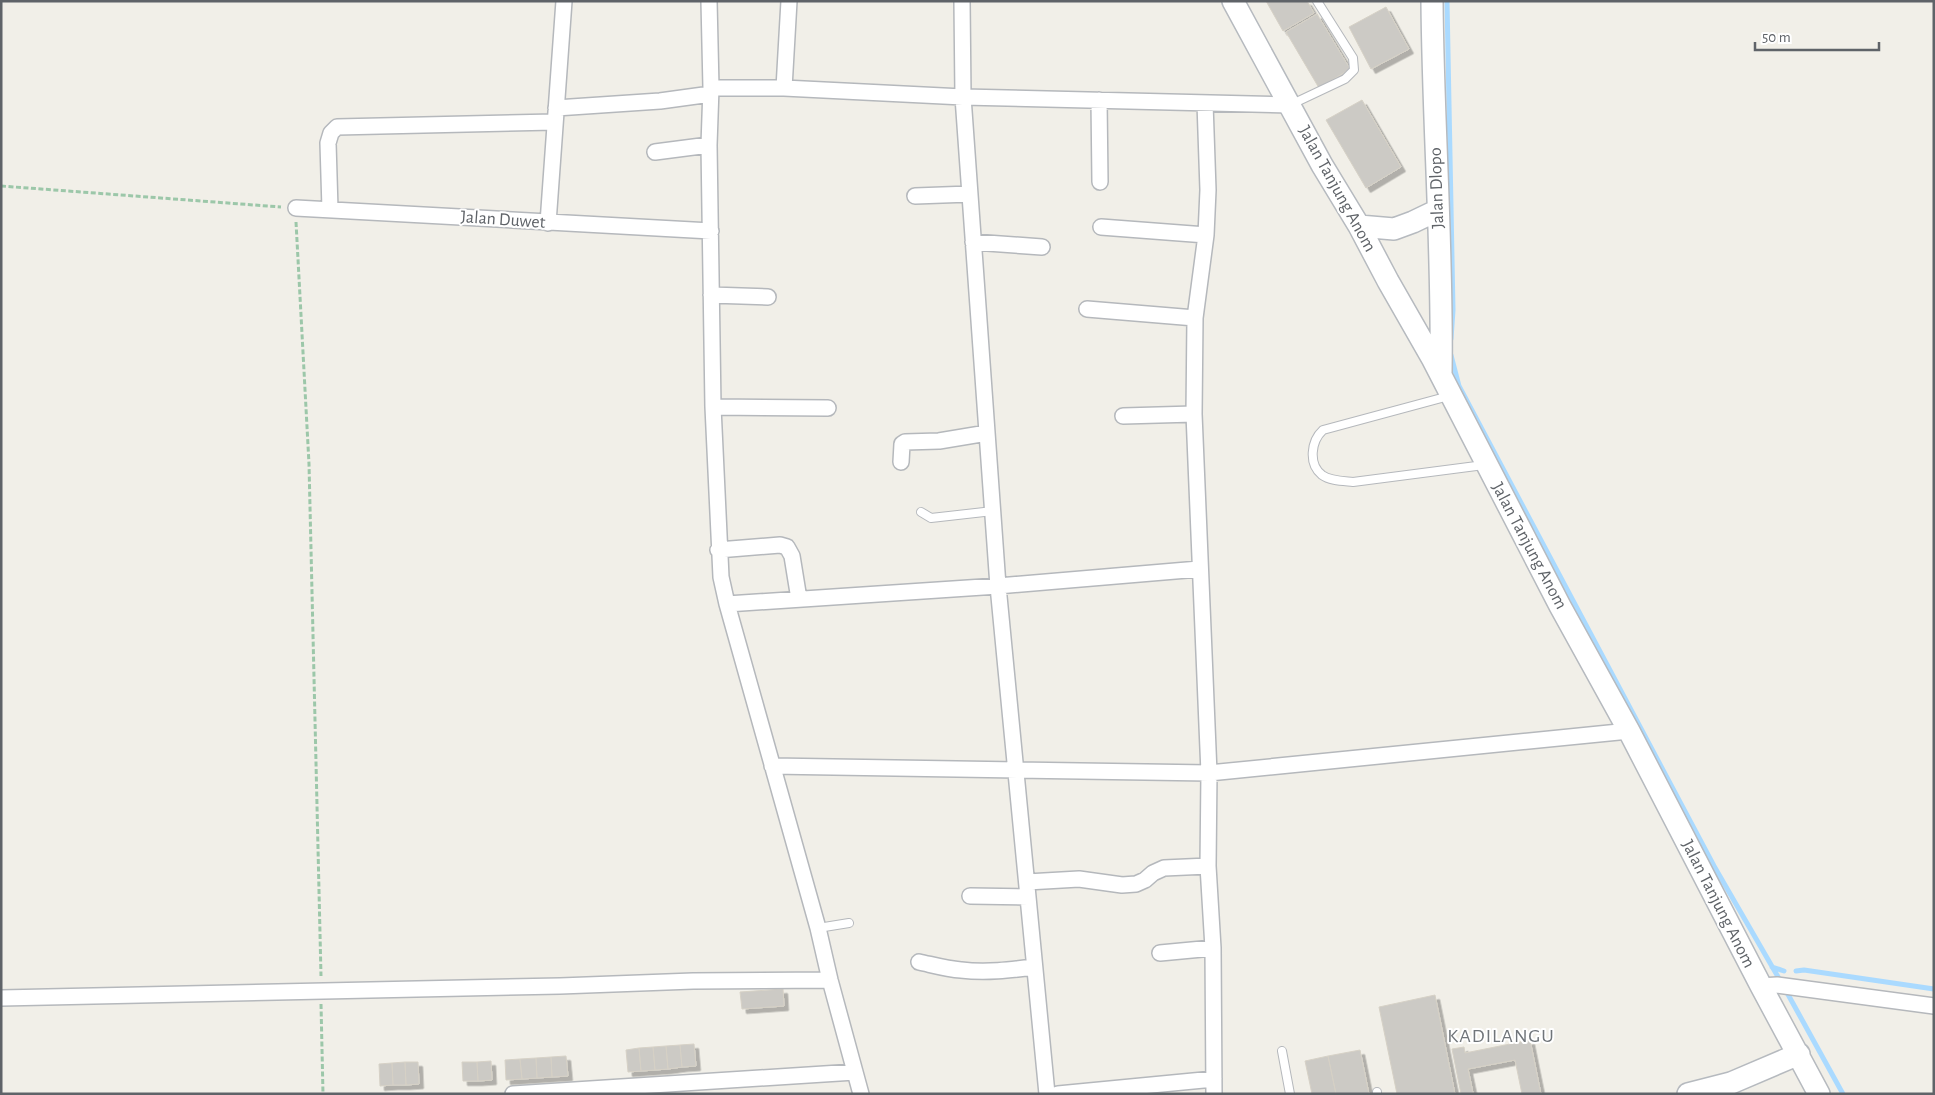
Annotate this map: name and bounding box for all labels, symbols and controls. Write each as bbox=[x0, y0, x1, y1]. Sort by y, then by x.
scale bar bbox=[1755, 20, 1879, 52]
text: 50 m bbox=[1762, 30, 1791, 45]
street label: Jalan Tanjung Anom bbox=[1295, 123, 1379, 255]
street label: Jalan Dlopo bbox=[1427, 147, 1447, 229]
street label: Jalan Duwet bbox=[460, 208, 546, 232]
street label: Jalan Tanjung Anom bbox=[1488, 480, 1570, 612]
street label: Jalan Tanjung Anom bbox=[1678, 837, 1758, 971]
district label: KADILANGU bbox=[1447, 1026, 1555, 1046]

